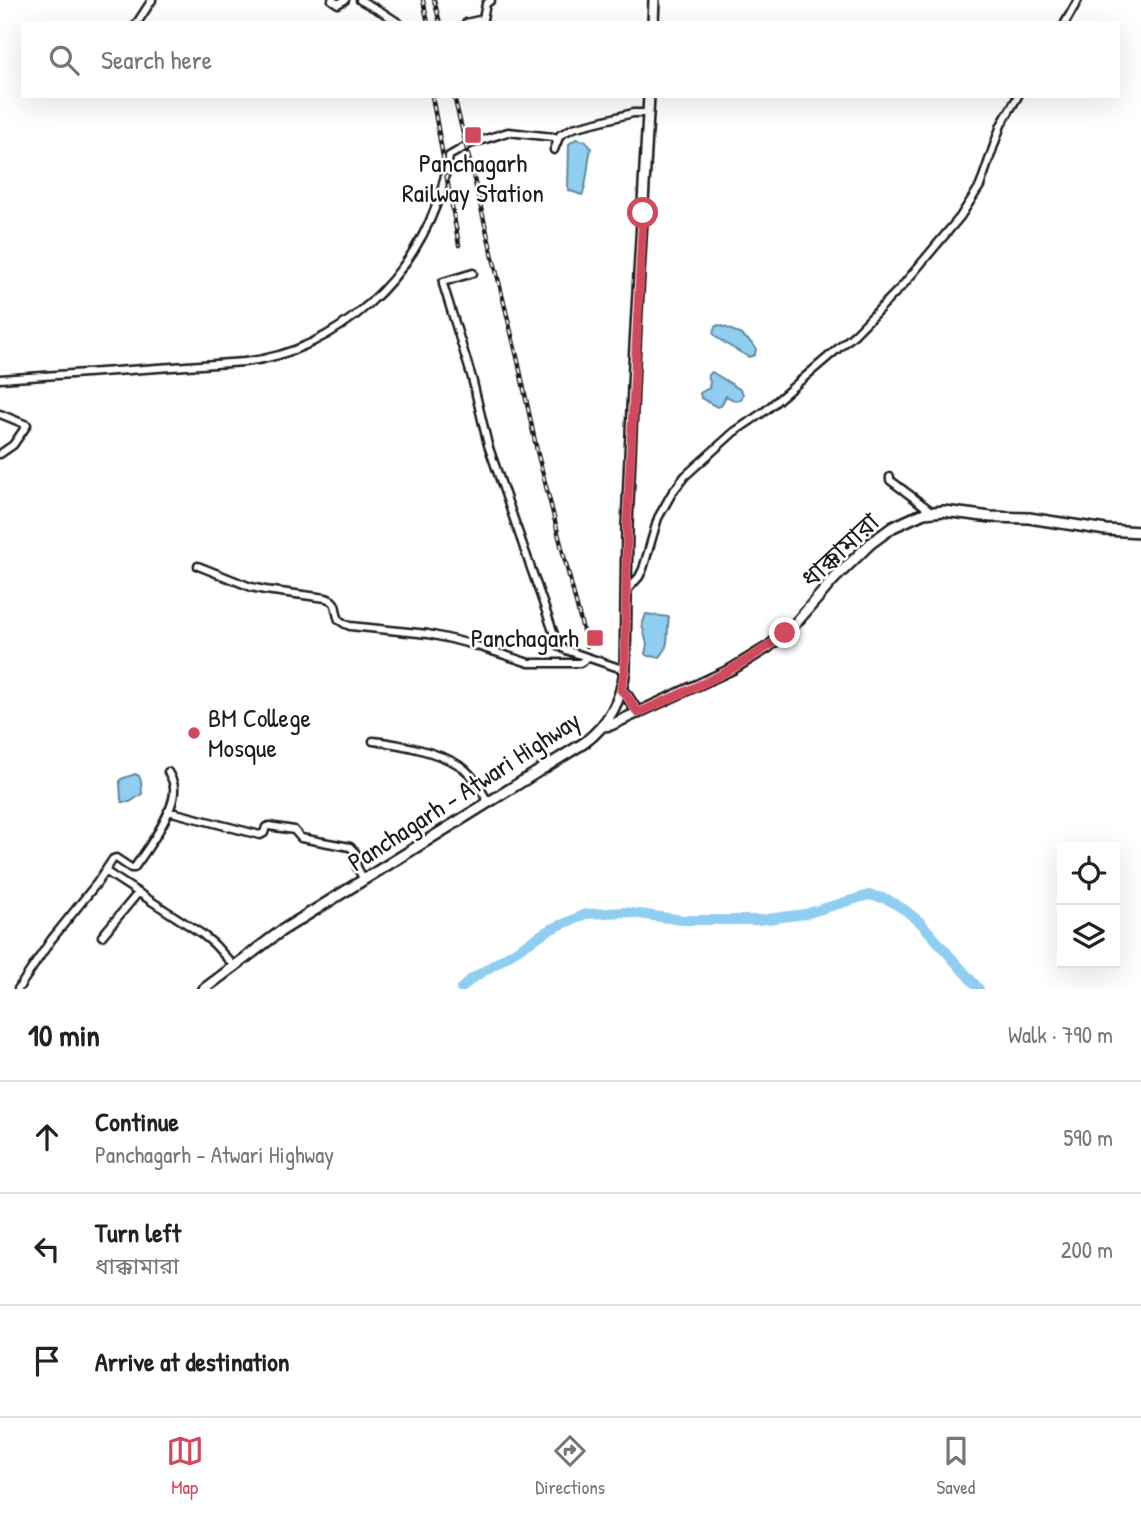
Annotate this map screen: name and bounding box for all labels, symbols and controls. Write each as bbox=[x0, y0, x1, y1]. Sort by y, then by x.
search box bbox=[21, 21, 1120, 98]
icon: search bbox=[45, 41, 83, 79]
text: Search here bbox=[101, 42, 212, 77]
marker: Panchagarh Railway Station bbox=[463, 125, 483, 145]
place label: Panchagarh Railway Station bbox=[402, 145, 544, 210]
route start bbox=[627, 197, 658, 228]
street label: ধাক্কামারা bbox=[793, 504, 887, 595]
route end bbox=[769, 617, 800, 648]
place label: Panchagarh bbox=[471, 620, 579, 655]
marker: Panchagarh bbox=[585, 628, 605, 648]
place label: BM College Mosque bbox=[208, 700, 311, 765]
street label: Panchagarh - Atwari Highway bbox=[341, 702, 587, 879]
marker: BM College Mosque bbox=[186, 725, 202, 741]
map controls bbox=[1057, 842, 1120, 968]
button: locate bbox=[1057, 842, 1120, 905]
button: layers bbox=[1057, 905, 1120, 968]
text: 10 min bbox=[28, 1015, 100, 1055]
text: Walk · 790 m bbox=[1008, 1019, 1113, 1050]
text: Continue bbox=[95, 1104, 179, 1139]
icon: ahead bbox=[28, 1118, 66, 1156]
text: 590 m bbox=[1064, 1122, 1113, 1153]
text: Panchagarh - Atwari Highway bbox=[95, 1139, 334, 1170]
text: Turn left bbox=[95, 1215, 181, 1250]
icon: left bbox=[28, 1230, 66, 1268]
text: 200 m bbox=[1061, 1234, 1113, 1265]
text: ধাক্কামারা bbox=[95, 1250, 179, 1281]
icon: arrive bbox=[28, 1342, 66, 1380]
text: Arrive at destination bbox=[95, 1344, 290, 1379]
tab: Map bbox=[166, 1432, 204, 1500]
tab: Directions bbox=[535, 1432, 605, 1500]
tab: Saved bbox=[937, 1432, 975, 1500]

